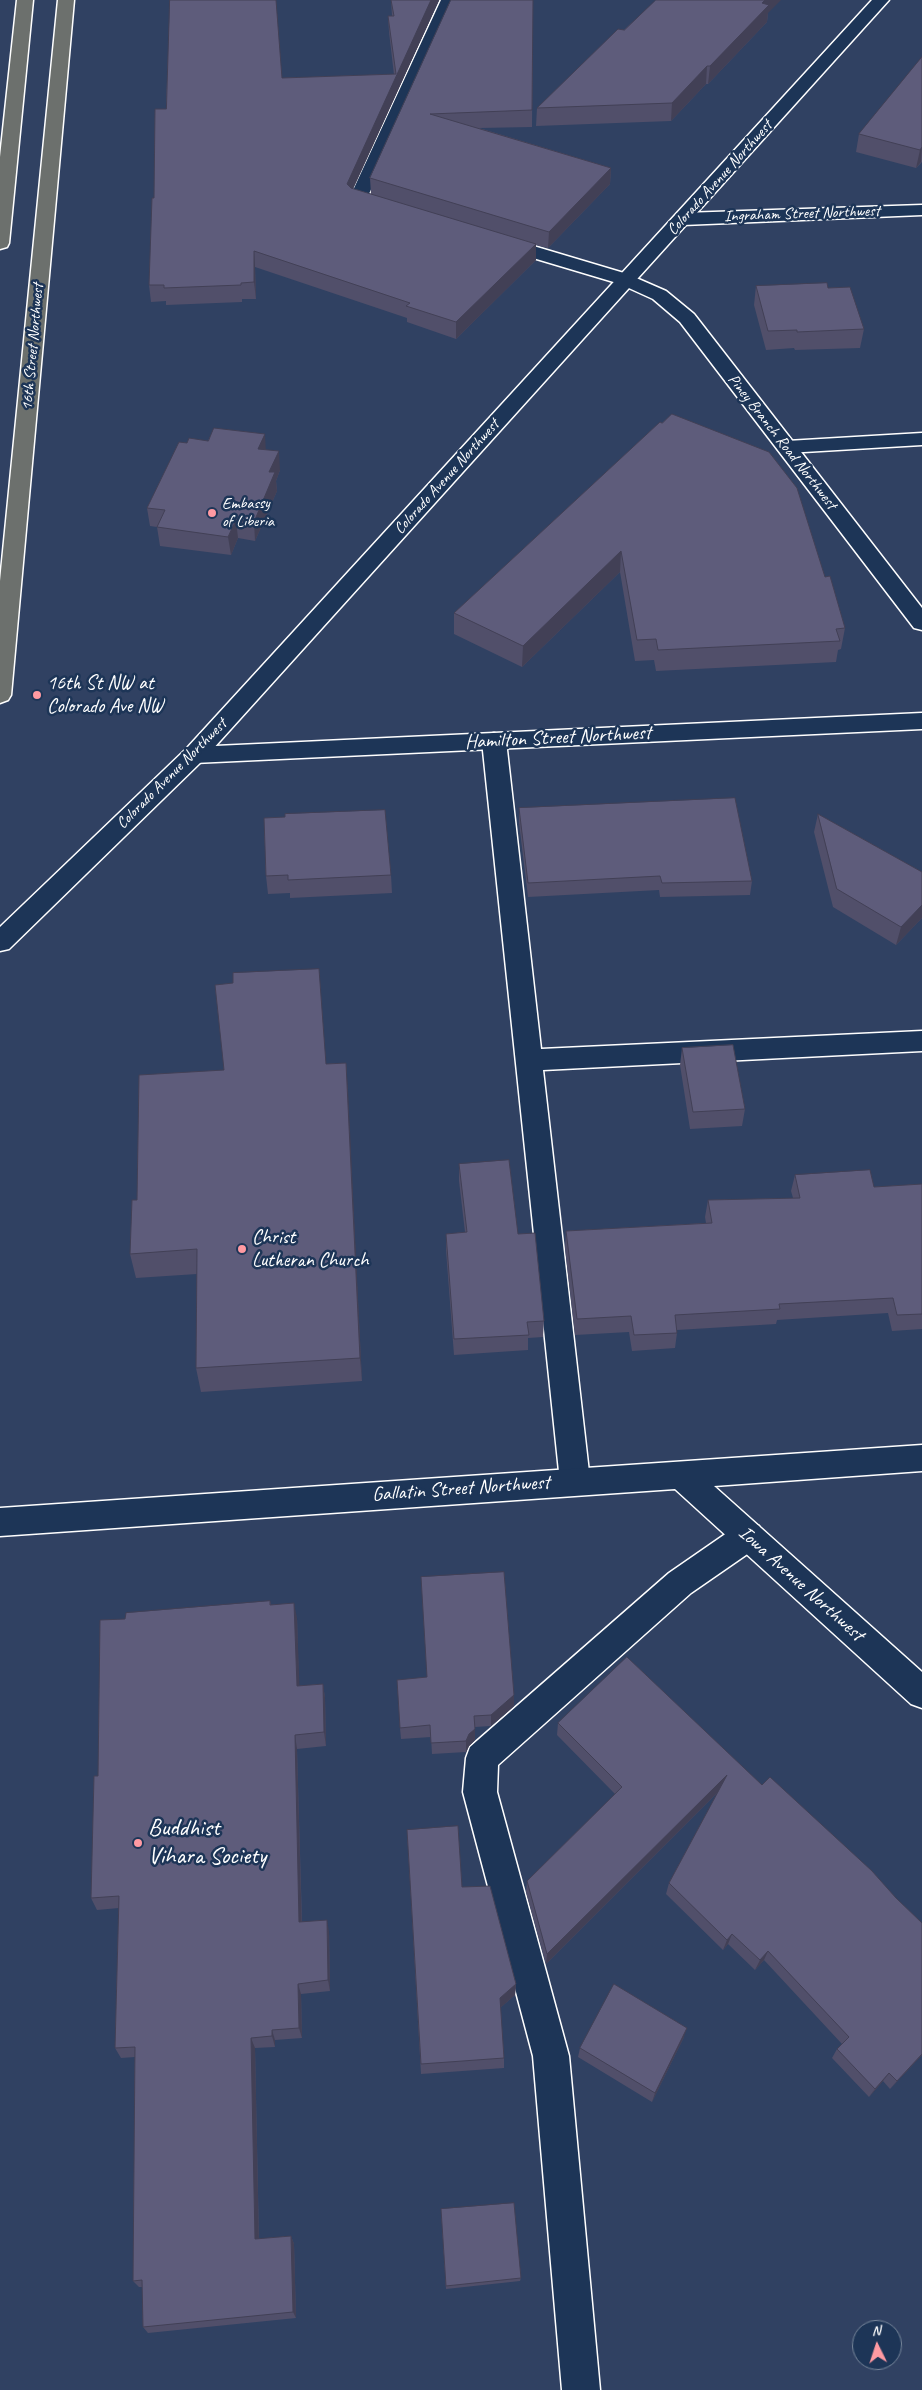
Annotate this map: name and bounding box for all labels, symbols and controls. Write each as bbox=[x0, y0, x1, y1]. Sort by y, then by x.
street label: Colorado Avenue Northwest bbox=[663, 117, 777, 239]
street label: Ingraham Street Northwest bbox=[724, 202, 880, 226]
street label: 16th Street Northwest bbox=[18, 283, 48, 411]
street label: Piney Branch Road Northwest bbox=[723, 371, 841, 513]
street label: Colorado Avenue Northwest bbox=[390, 416, 504, 538]
place label: Embassy of Liberia bbox=[222, 494, 274, 532]
marker: Embassy of Liberia bbox=[206, 507, 218, 519]
place label: 16th St NW at Colorado Ave NW bbox=[47, 672, 163, 719]
marker: 16th St NW at Colorado Ave NW bbox=[31, 689, 43, 701]
street label: Colorado Avenue Northwest bbox=[113, 715, 231, 833]
street label: Hamilton Street Northwest bbox=[464, 721, 652, 755]
place label: Christ Lutheran Church bbox=[252, 1226, 369, 1273]
marker: Christ Lutheran Church bbox=[236, 1243, 248, 1255]
street label: Gallatin Street Northwest bbox=[371, 1471, 551, 1507]
street label: Iowa Avenue Northwest bbox=[733, 1521, 869, 1647]
place label: Buddhist Vihara Society bbox=[148, 1815, 266, 1871]
marker: Buddhist Vihara Society bbox=[132, 1837, 144, 1849]
north arrow bbox=[852, 2320, 902, 2370]
text: N bbox=[871, 2322, 881, 2339]

